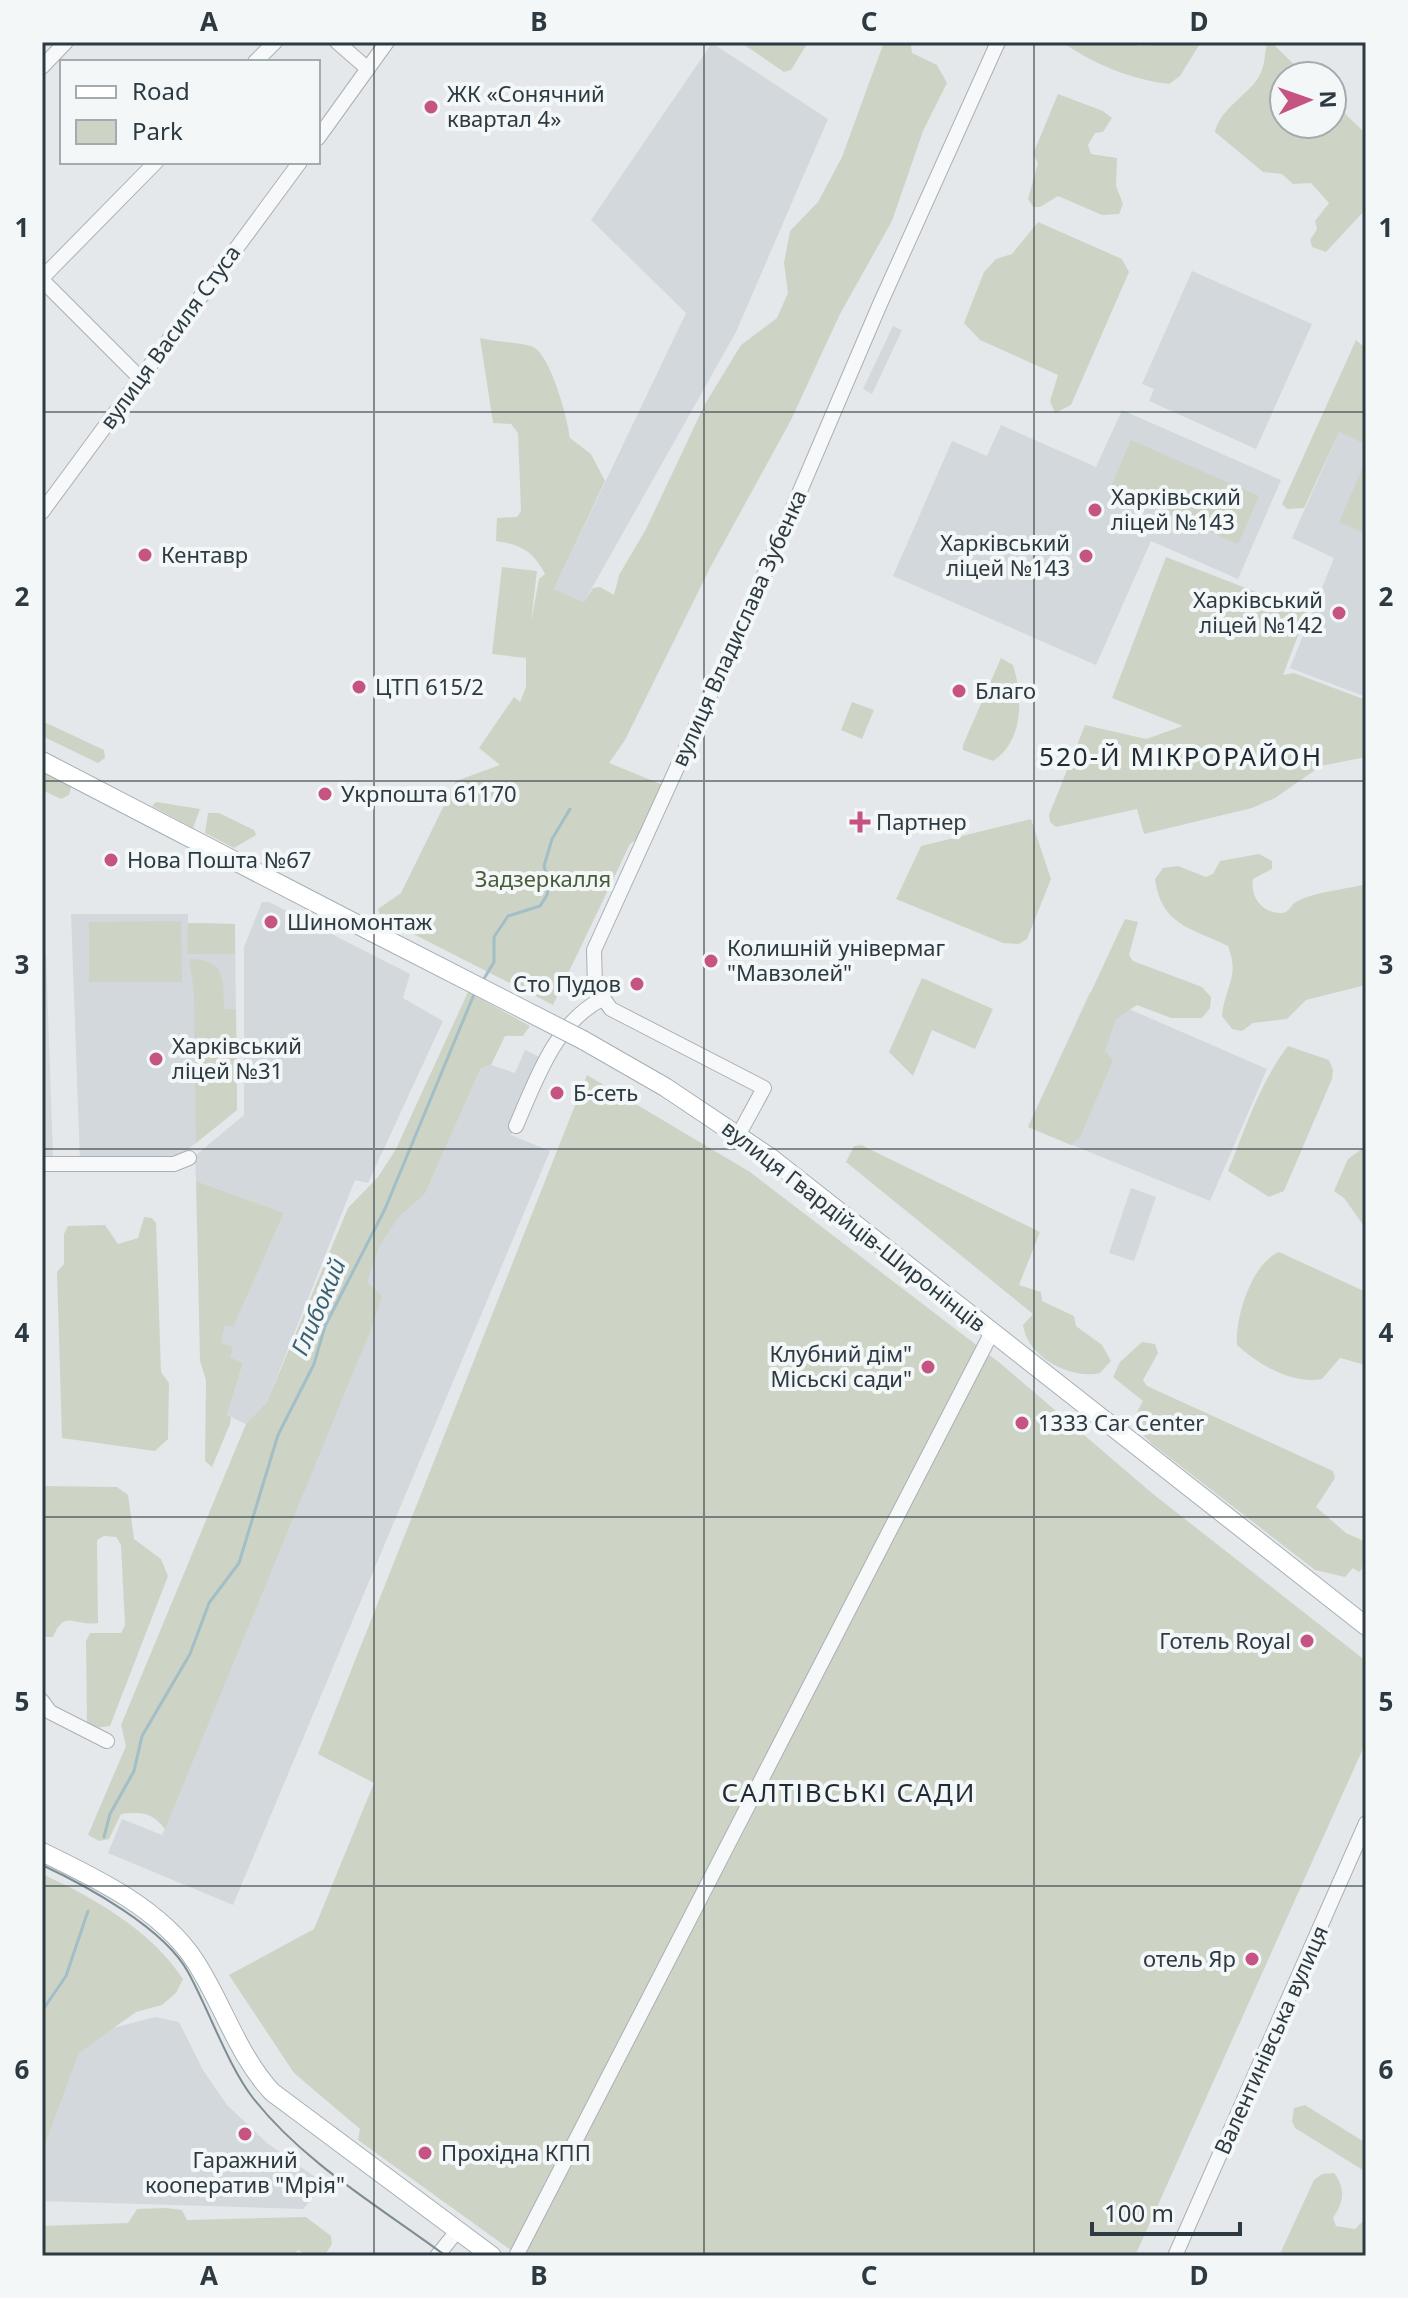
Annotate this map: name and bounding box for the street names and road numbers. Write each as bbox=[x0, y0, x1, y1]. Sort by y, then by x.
street label: вулиця Василя Стуса bbox=[92, 238, 246, 435]
street label: вулиця Владислава Зубенка bbox=[663, 485, 813, 771]
street label: вулиця Гвардійців-Широнінців bbox=[716, 1113, 993, 1338]
street label: Валентинівська вулиця bbox=[1206, 1920, 1334, 2159]

